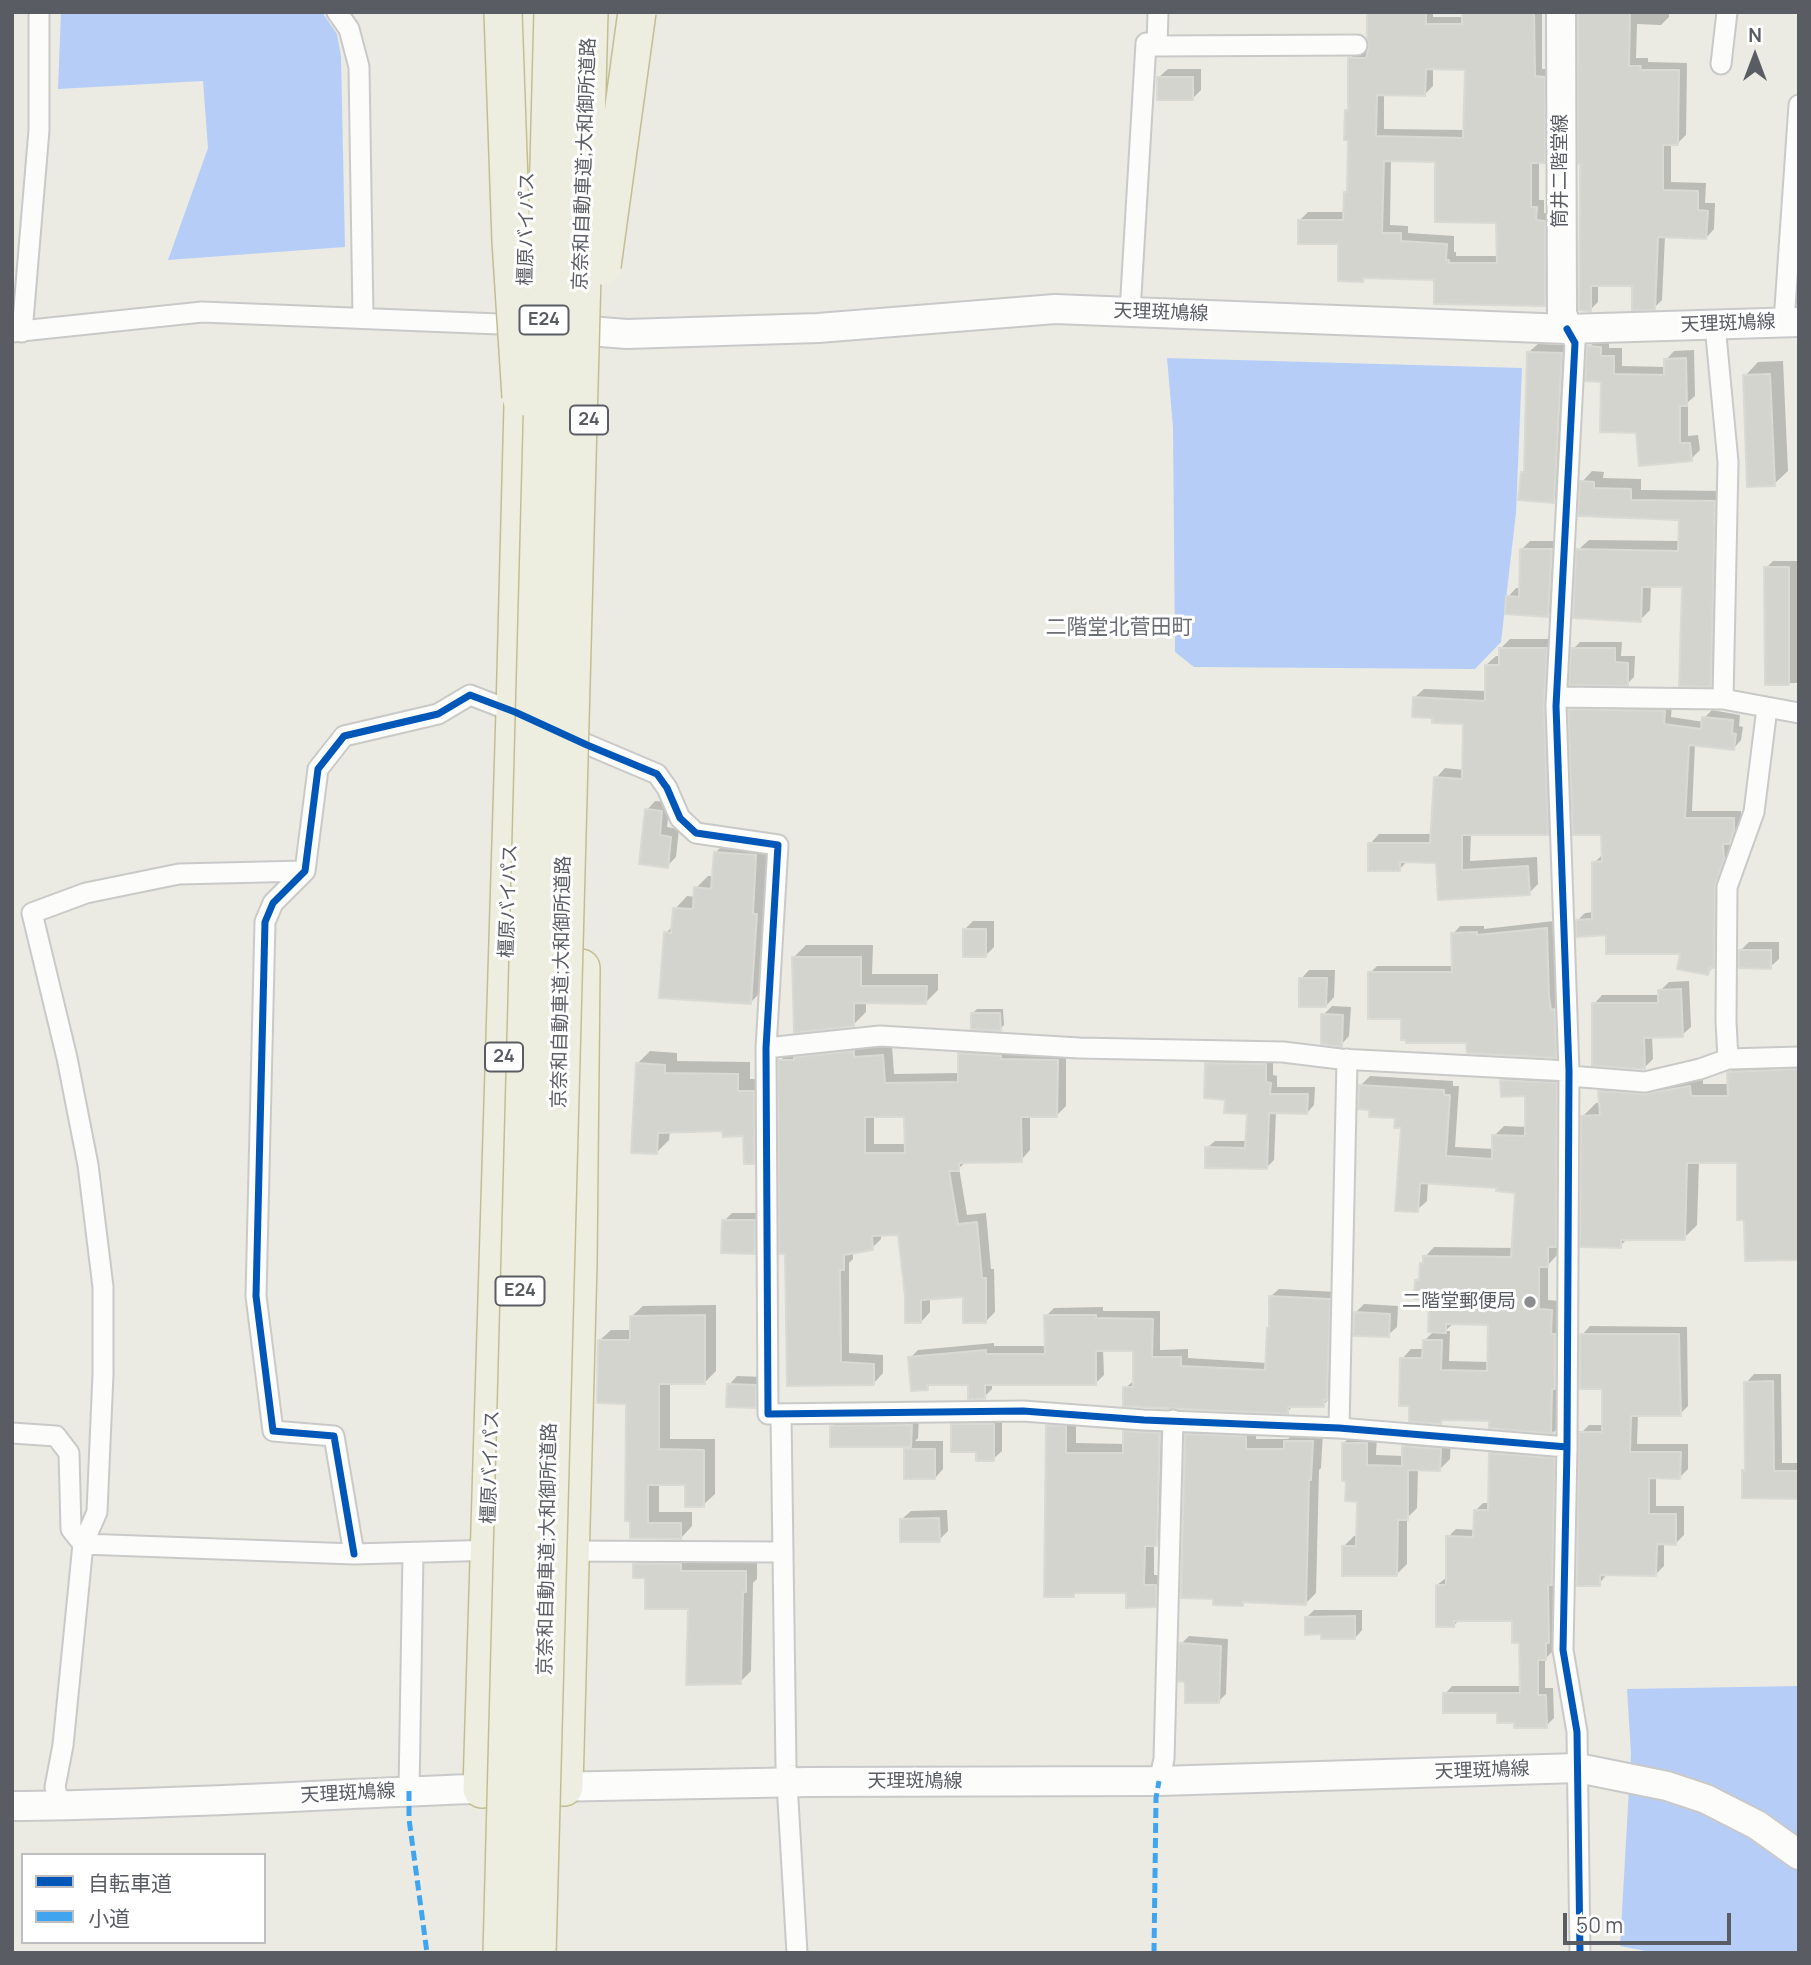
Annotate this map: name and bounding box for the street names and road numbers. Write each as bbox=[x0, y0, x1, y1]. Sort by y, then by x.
street label: 京奈和自動車道;大和御所道路 bbox=[569, 37, 601, 291]
street label: 筒井二階堂線 bbox=[1550, 114, 1572, 228]
street label: 橿原バイパス bbox=[515, 172, 539, 286]
street label: 天理斑鳩線 bbox=[1113, 300, 1209, 326]
road number: E24 bbox=[520, 306, 568, 334]
street label: 天理斑鳩線 bbox=[1680, 311, 1776, 337]
road number: 24 bbox=[570, 406, 608, 434]
street label: 橿原バイパス bbox=[496, 844, 522, 958]
street label: 京奈和自動車道;大和御所道路 bbox=[548, 855, 576, 1109]
road number: 24 bbox=[485, 1042, 523, 1072]
road number: E24 bbox=[496, 1276, 544, 1306]
street label: 橿原バイパス bbox=[478, 1410, 504, 1524]
street label: 京奈和自動車道;大和御所道路 bbox=[534, 1422, 562, 1676]
street label: 天理斑鳩線 bbox=[1434, 1758, 1530, 1784]
street label: 天理斑鳩線 bbox=[868, 1771, 962, 1793]
street label: 天理斑鳩線 bbox=[300, 1780, 396, 1808]

